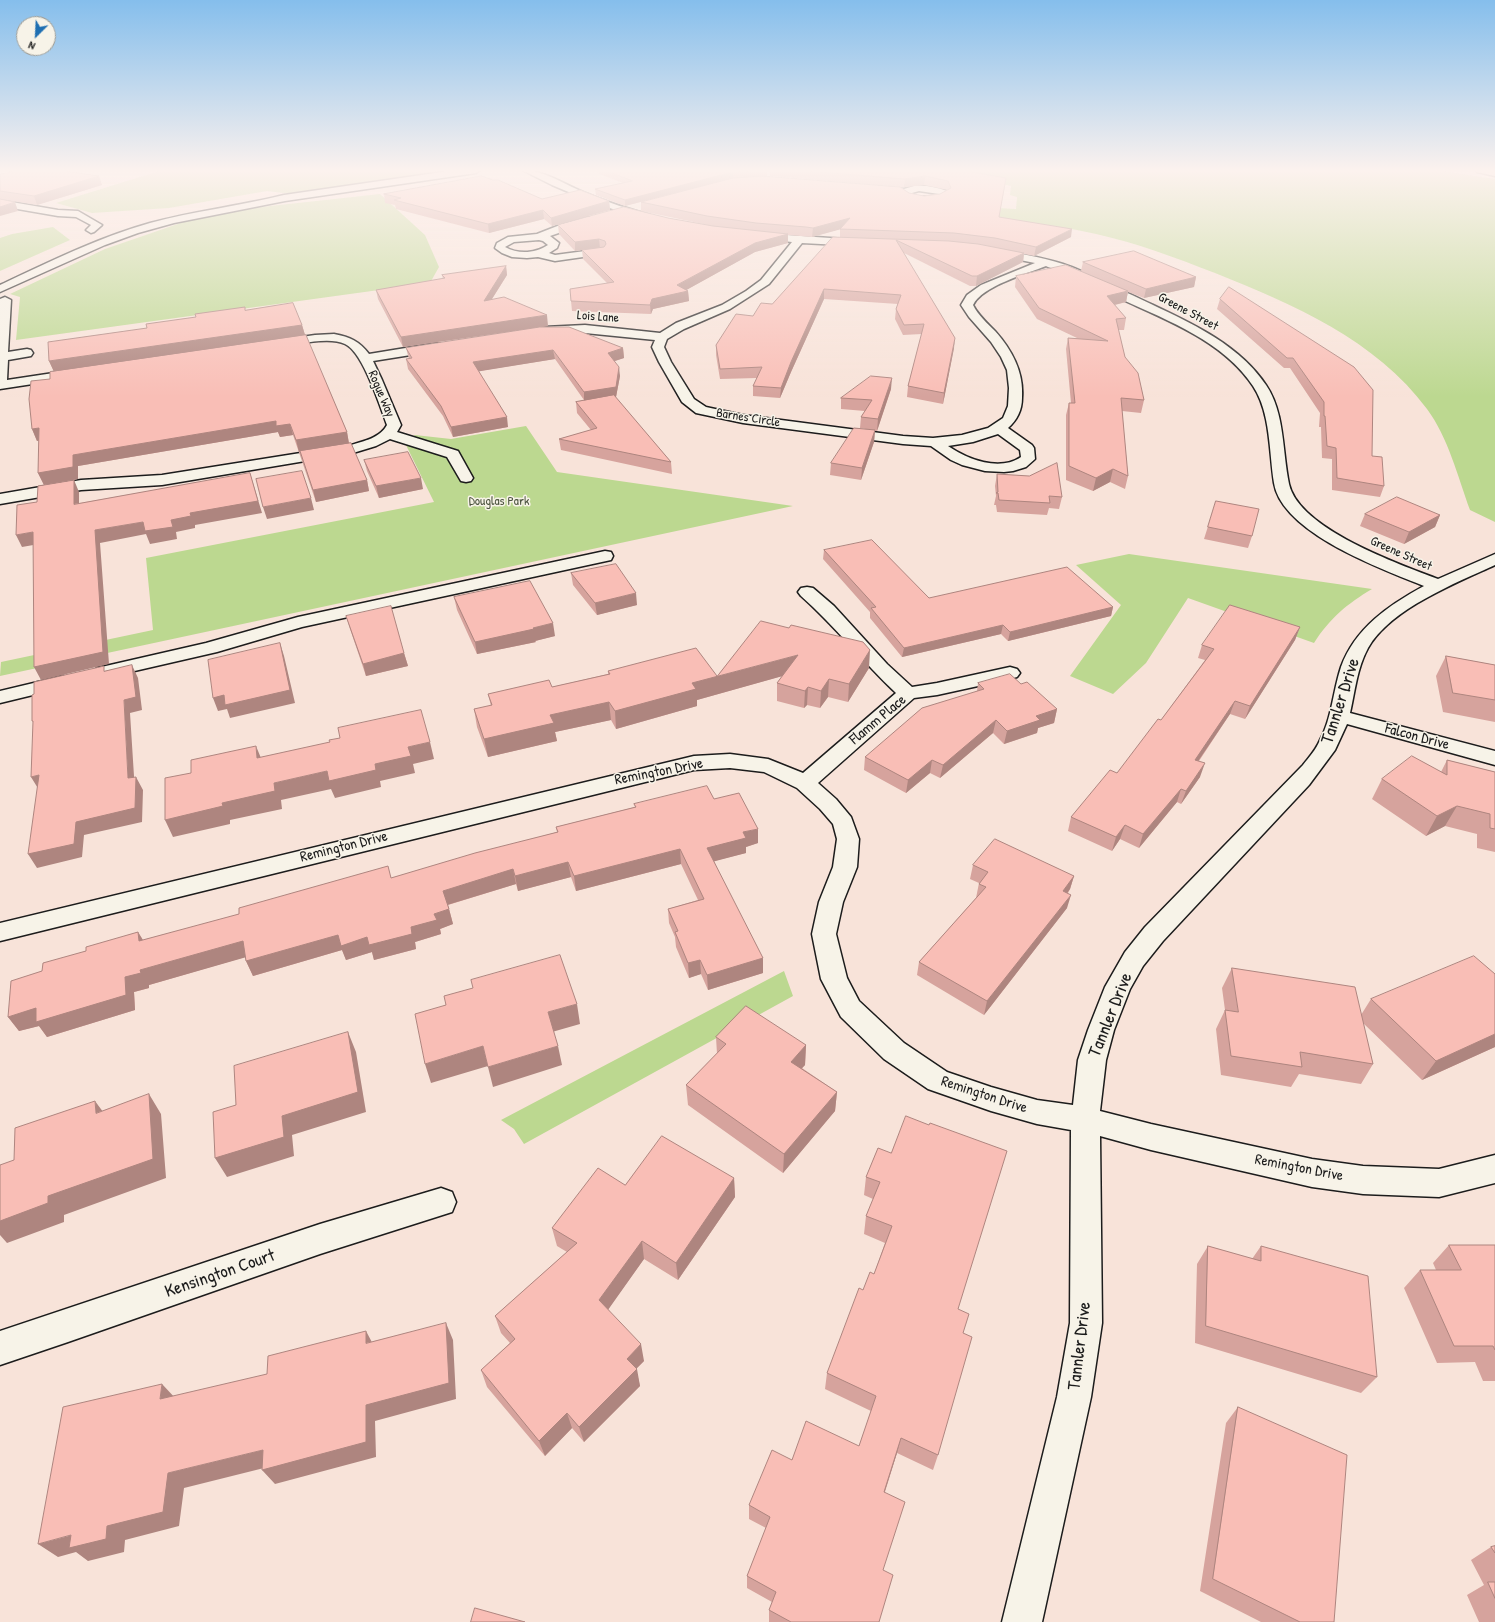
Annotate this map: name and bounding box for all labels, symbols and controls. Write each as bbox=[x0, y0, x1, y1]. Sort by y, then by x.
north arrow bbox=[16, 16, 56, 56]
text: N bbox=[26, 38, 37, 54]
street label: Greene Street bbox=[1155, 290, 1221, 334]
street label: Lois Lane bbox=[577, 308, 619, 326]
street label: Rogue Way bbox=[364, 368, 398, 420]
street label: Barnes Circle bbox=[715, 405, 781, 431]
park label: Douglas Park bbox=[469, 494, 529, 510]
street label: Greene Street bbox=[1368, 533, 1434, 575]
street label: Tannler Drive bbox=[1317, 656, 1365, 746]
street label: Flamm Place bbox=[846, 691, 910, 749]
street label: Falcon Drive bbox=[1383, 720, 1451, 754]
street label: Remington Drive bbox=[613, 755, 705, 789]
street label: Remington Drive bbox=[298, 827, 390, 867]
street label: Tannler Drive bbox=[1084, 970, 1138, 1060]
street label: Remington Drive bbox=[939, 1073, 1029, 1117]
street label: Remington Drive bbox=[1253, 1151, 1345, 1185]
street label: Kensington Court bbox=[162, 1245, 278, 1303]
street label: Tannler Drive bbox=[1064, 1301, 1096, 1391]

